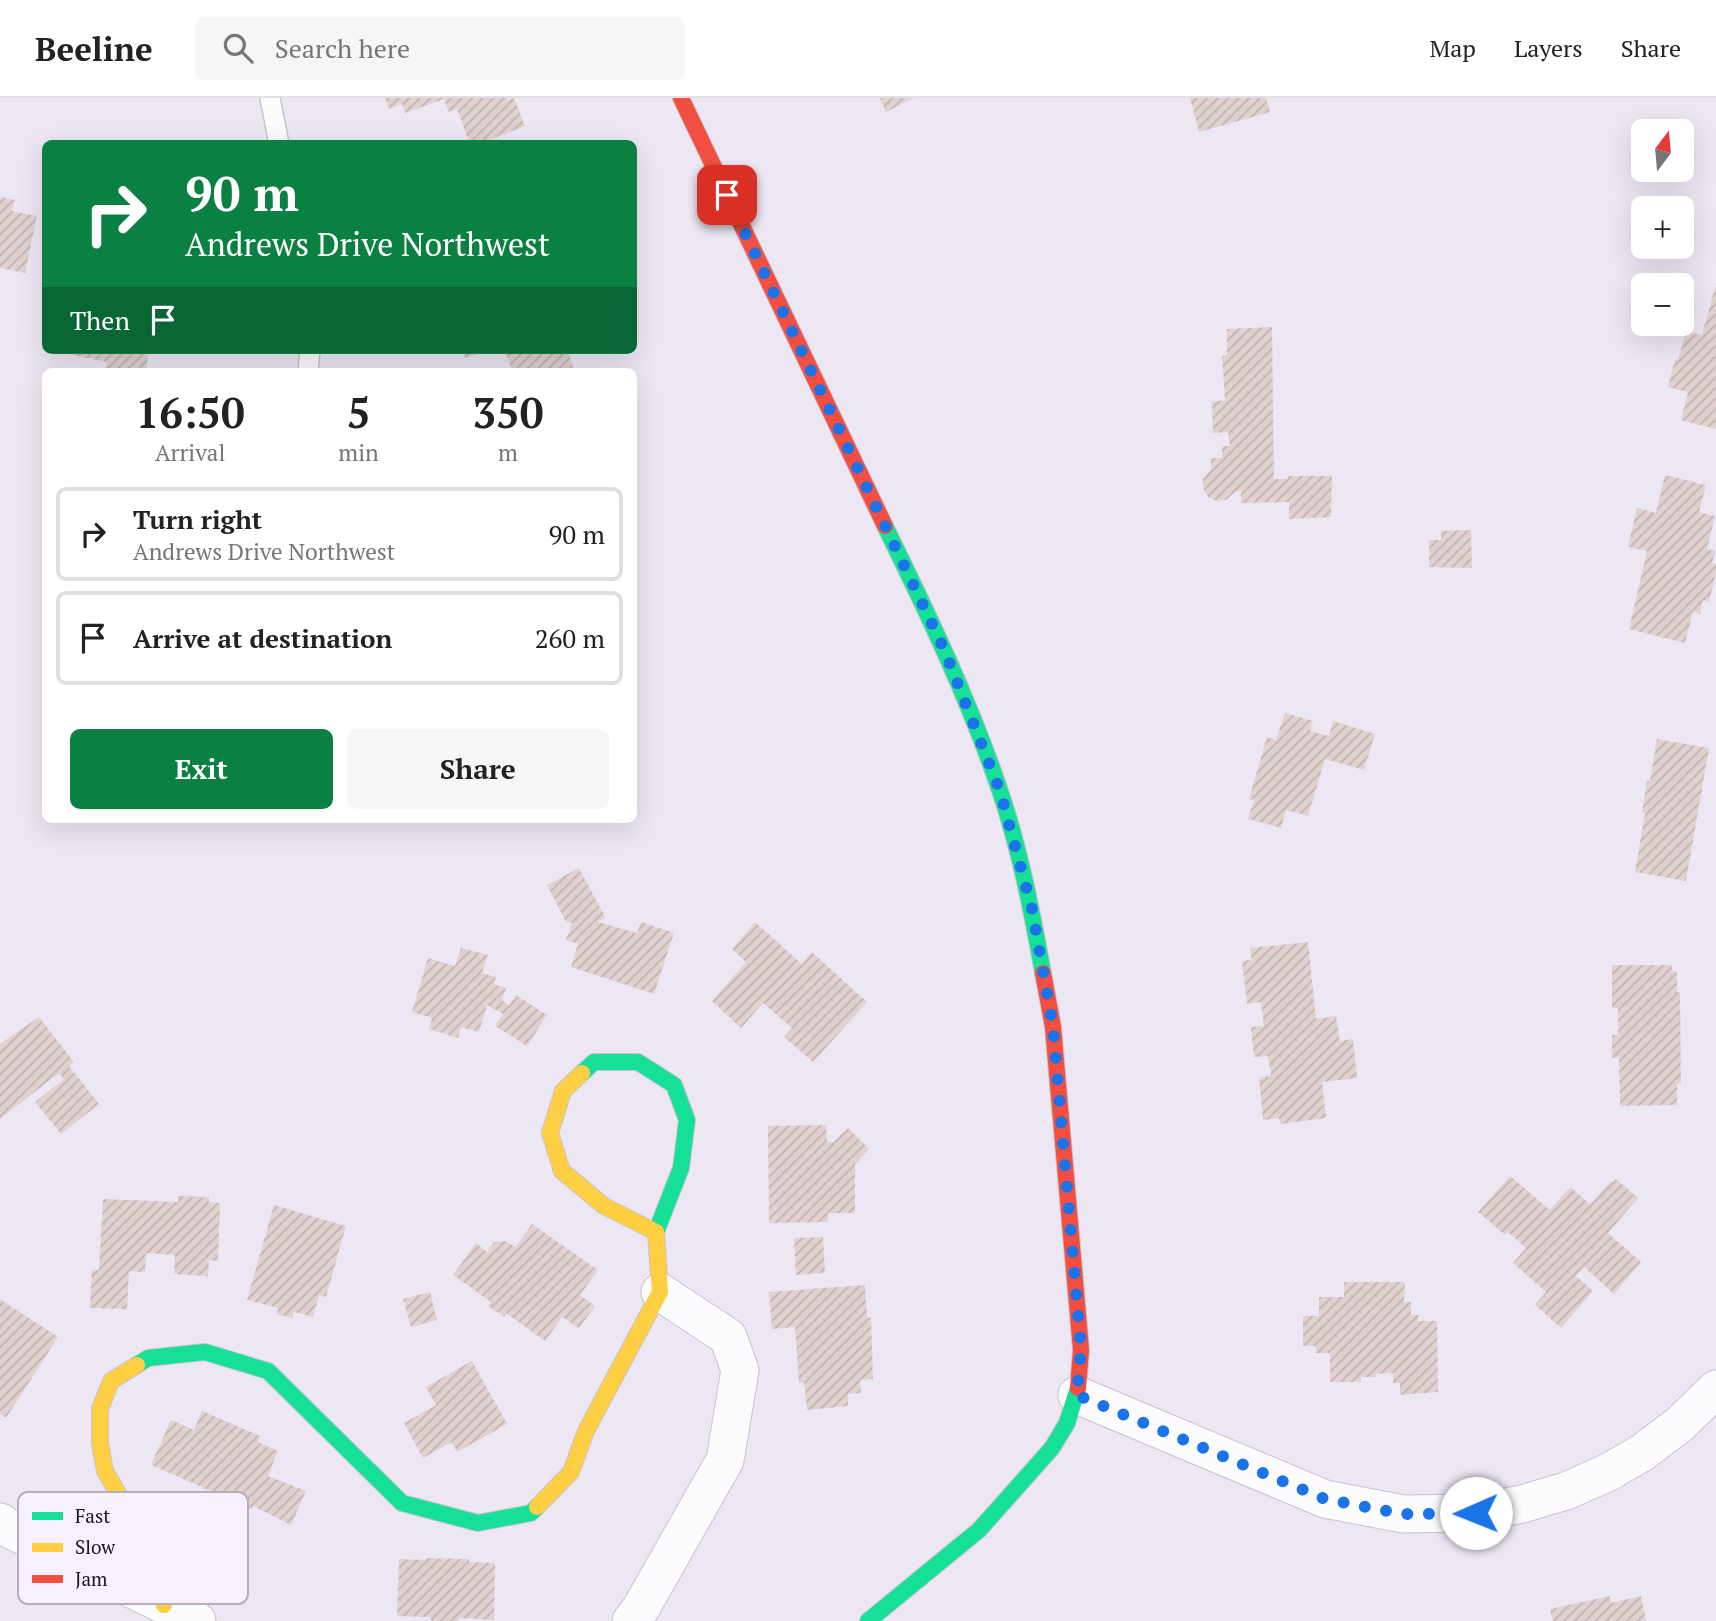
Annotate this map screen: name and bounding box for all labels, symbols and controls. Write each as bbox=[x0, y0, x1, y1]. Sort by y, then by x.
search box bbox=[195, 17, 685, 80]
text: Beeline bbox=[35, 27, 153, 70]
icon: search bbox=[219, 29, 257, 67]
text: Search here bbox=[275, 31, 410, 65]
text: Map bbox=[1429, 32, 1476, 64]
text: Layers bbox=[1514, 32, 1583, 64]
text: Share bbox=[1621, 32, 1681, 64]
north arrow bbox=[1631, 119, 1694, 182]
map controls bbox=[1631, 119, 1694, 336]
text: 90 m bbox=[185, 160, 299, 225]
pin bbox=[697, 165, 757, 225]
icon: right bbox=[70, 168, 161, 259]
icon: arrive bbox=[708, 176, 746, 214]
button: + bbox=[1631, 196, 1694, 259]
text: Andrews Drive Northwest bbox=[185, 223, 550, 265]
button: − bbox=[1631, 273, 1694, 336]
icon: arrive bbox=[144, 301, 182, 339]
text: Then bbox=[70, 303, 130, 337]
text: 16:50 bbox=[136, 384, 245, 440]
text: 5 bbox=[347, 384, 370, 440]
text: 350 bbox=[472, 384, 543, 440]
text: Arrival bbox=[155, 437, 225, 468]
text: min bbox=[338, 437, 379, 468]
text: m bbox=[498, 437, 518, 468]
text: Turn right bbox=[133, 502, 262, 536]
icon: right bbox=[74, 515, 112, 553]
text: 90 m bbox=[549, 517, 605, 551]
text: Andrews Drive Northwest bbox=[133, 536, 395, 567]
icon: arrive bbox=[74, 619, 112, 657]
text: Arrive at destination bbox=[133, 621, 392, 655]
text: 260 m bbox=[535, 621, 605, 655]
button: Exit bbox=[70, 729, 333, 809]
button: Share bbox=[347, 729, 609, 809]
position arrow bbox=[1439, 1476, 1513, 1550]
legend bbox=[18, 1492, 248, 1604]
text: Fast bbox=[75, 1503, 110, 1528]
text: Slow bbox=[75, 1534, 116, 1559]
text: Jam bbox=[75, 1566, 108, 1591]

